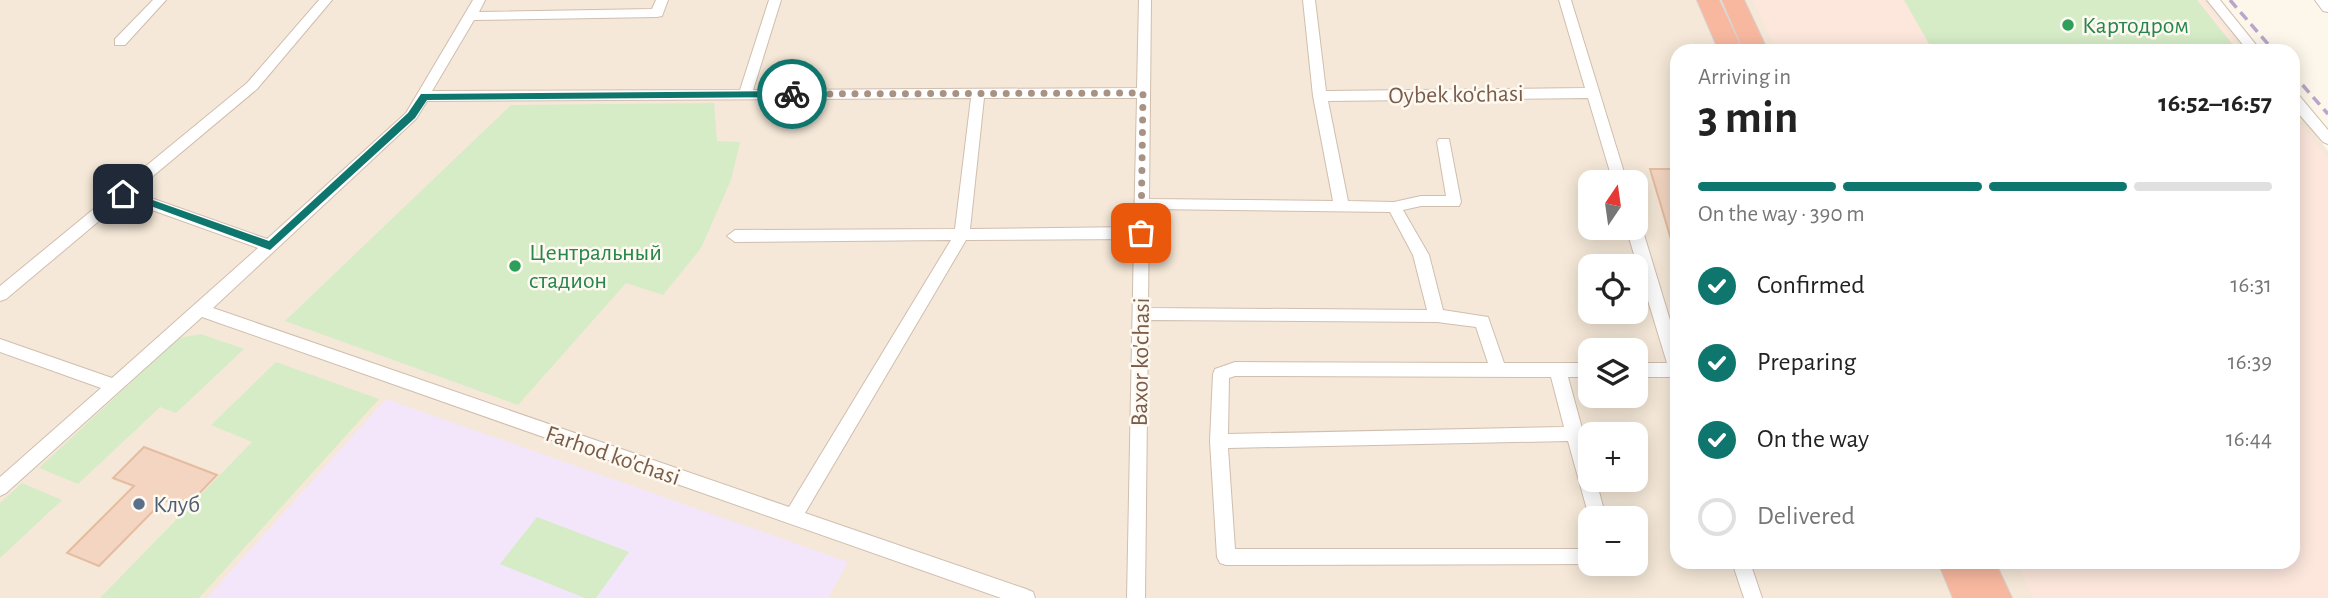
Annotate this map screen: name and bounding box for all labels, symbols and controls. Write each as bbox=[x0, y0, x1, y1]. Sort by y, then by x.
place label: Картодром bbox=[2082, 14, 2189, 38]
marker: Картодром bbox=[2060, 17, 2076, 33]
courier bbox=[757, 59, 827, 129]
text: Arriving in bbox=[1698, 66, 1791, 89]
icon: bike bbox=[773, 75, 811, 113]
street label: Oybek ko'chasi bbox=[1388, 82, 1524, 108]
text: 16:52–16:57 bbox=[2158, 90, 2272, 116]
text: 3 min bbox=[1698, 95, 1798, 141]
pin bbox=[93, 164, 153, 224]
north arrow bbox=[1578, 170, 1648, 240]
map controls bbox=[1578, 170, 1648, 576]
icon: home bbox=[104, 175, 142, 213]
pin bbox=[1111, 203, 1171, 263]
text: On the way · 390 m bbox=[1698, 203, 1865, 226]
icon: bag bbox=[1122, 214, 1160, 252]
place label: Центральный стадион bbox=[529, 241, 662, 293]
button: locate bbox=[1578, 254, 1648, 324]
marker: Центральный стадион bbox=[507, 258, 523, 274]
icon: check bbox=[1698, 267, 1736, 305]
text: Confirmed bbox=[1757, 272, 1865, 298]
text: 16:31 bbox=[2231, 274, 2272, 297]
street label: Baxor ko'chasi bbox=[1128, 297, 1154, 427]
button: layers bbox=[1578, 338, 1648, 408]
icon: check bbox=[1698, 344, 1736, 382]
text: Preparing bbox=[1757, 349, 1856, 375]
text: 16:39 bbox=[2228, 351, 2272, 374]
icon: check bbox=[1698, 421, 1736, 459]
street label: Farhod ko'chasi bbox=[542, 422, 683, 490]
button: + bbox=[1578, 422, 1648, 492]
text: On the way bbox=[1757, 426, 1869, 452]
text: 16:44 bbox=[2226, 428, 2272, 451]
place label: Клуб bbox=[153, 493, 200, 517]
marker: Клуб bbox=[131, 496, 147, 512]
text: Delivered bbox=[1757, 503, 1855, 529]
button: − bbox=[1578, 506, 1648, 576]

